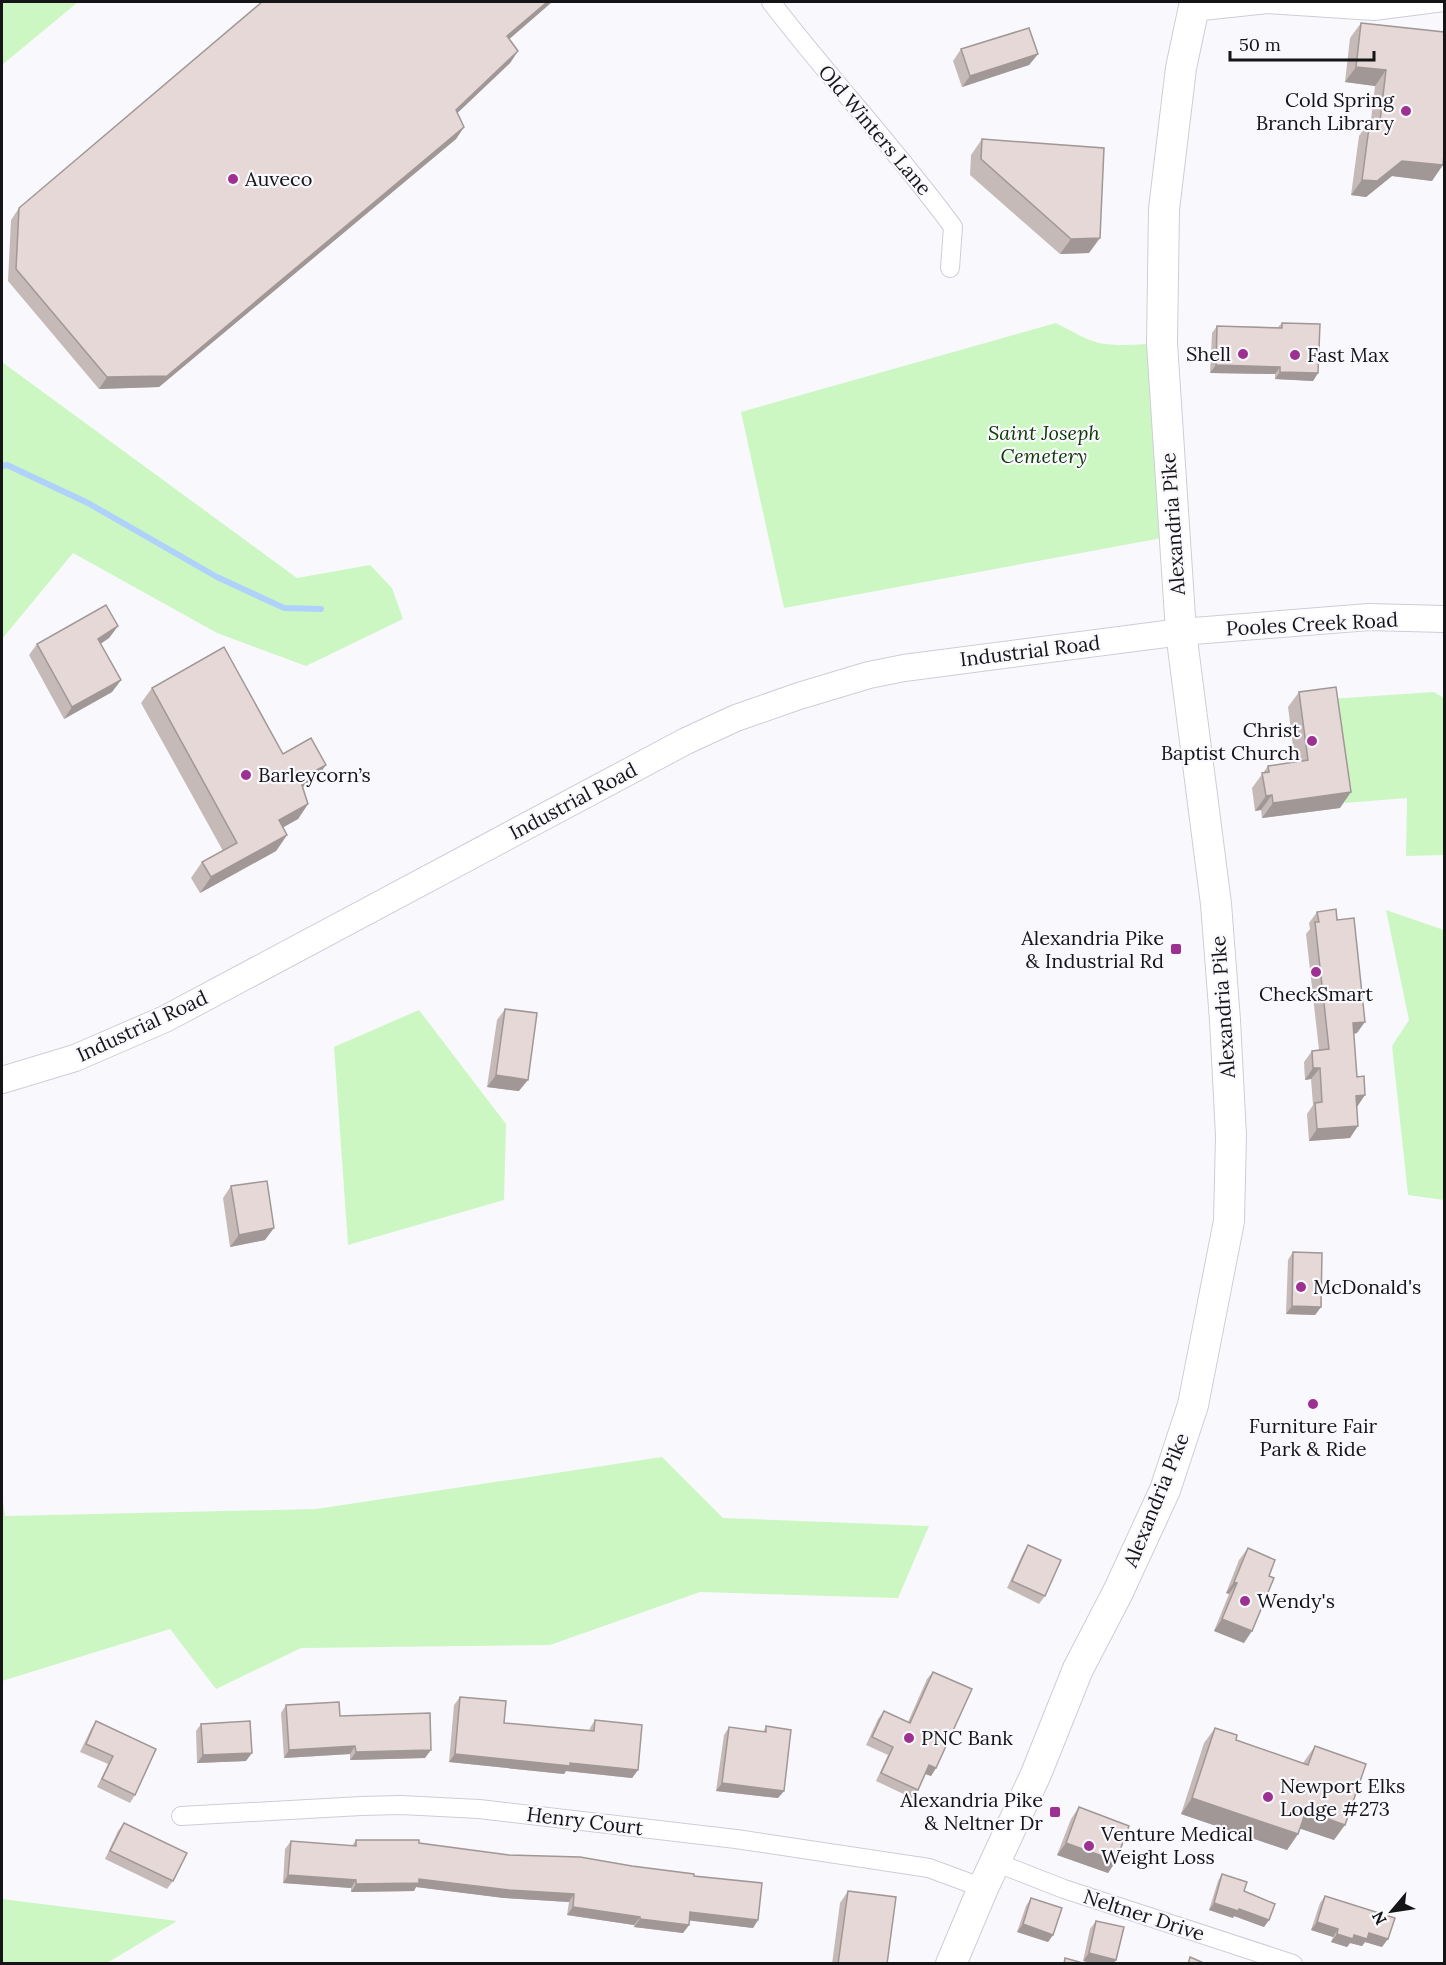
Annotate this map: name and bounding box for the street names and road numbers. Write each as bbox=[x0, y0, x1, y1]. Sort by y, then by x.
street label: Old Winters Lane bbox=[814, 59, 937, 200]
street label: Alexandria Pike bbox=[1155, 452, 1190, 597]
street label: Pooles Creek Road bbox=[1225, 606, 1399, 641]
street label: Industrial Road bbox=[958, 629, 1102, 672]
street label: Industrial Road bbox=[505, 756, 641, 845]
street label: Alexandria Pike bbox=[1205, 935, 1240, 1080]
street label: Industrial Road bbox=[72, 984, 211, 1067]
street label: Alexandria Pike bbox=[1117, 1429, 1194, 1572]
street label: Henry Court bbox=[525, 1801, 645, 1840]
street label: Neltner Drive bbox=[1080, 1883, 1208, 1946]

